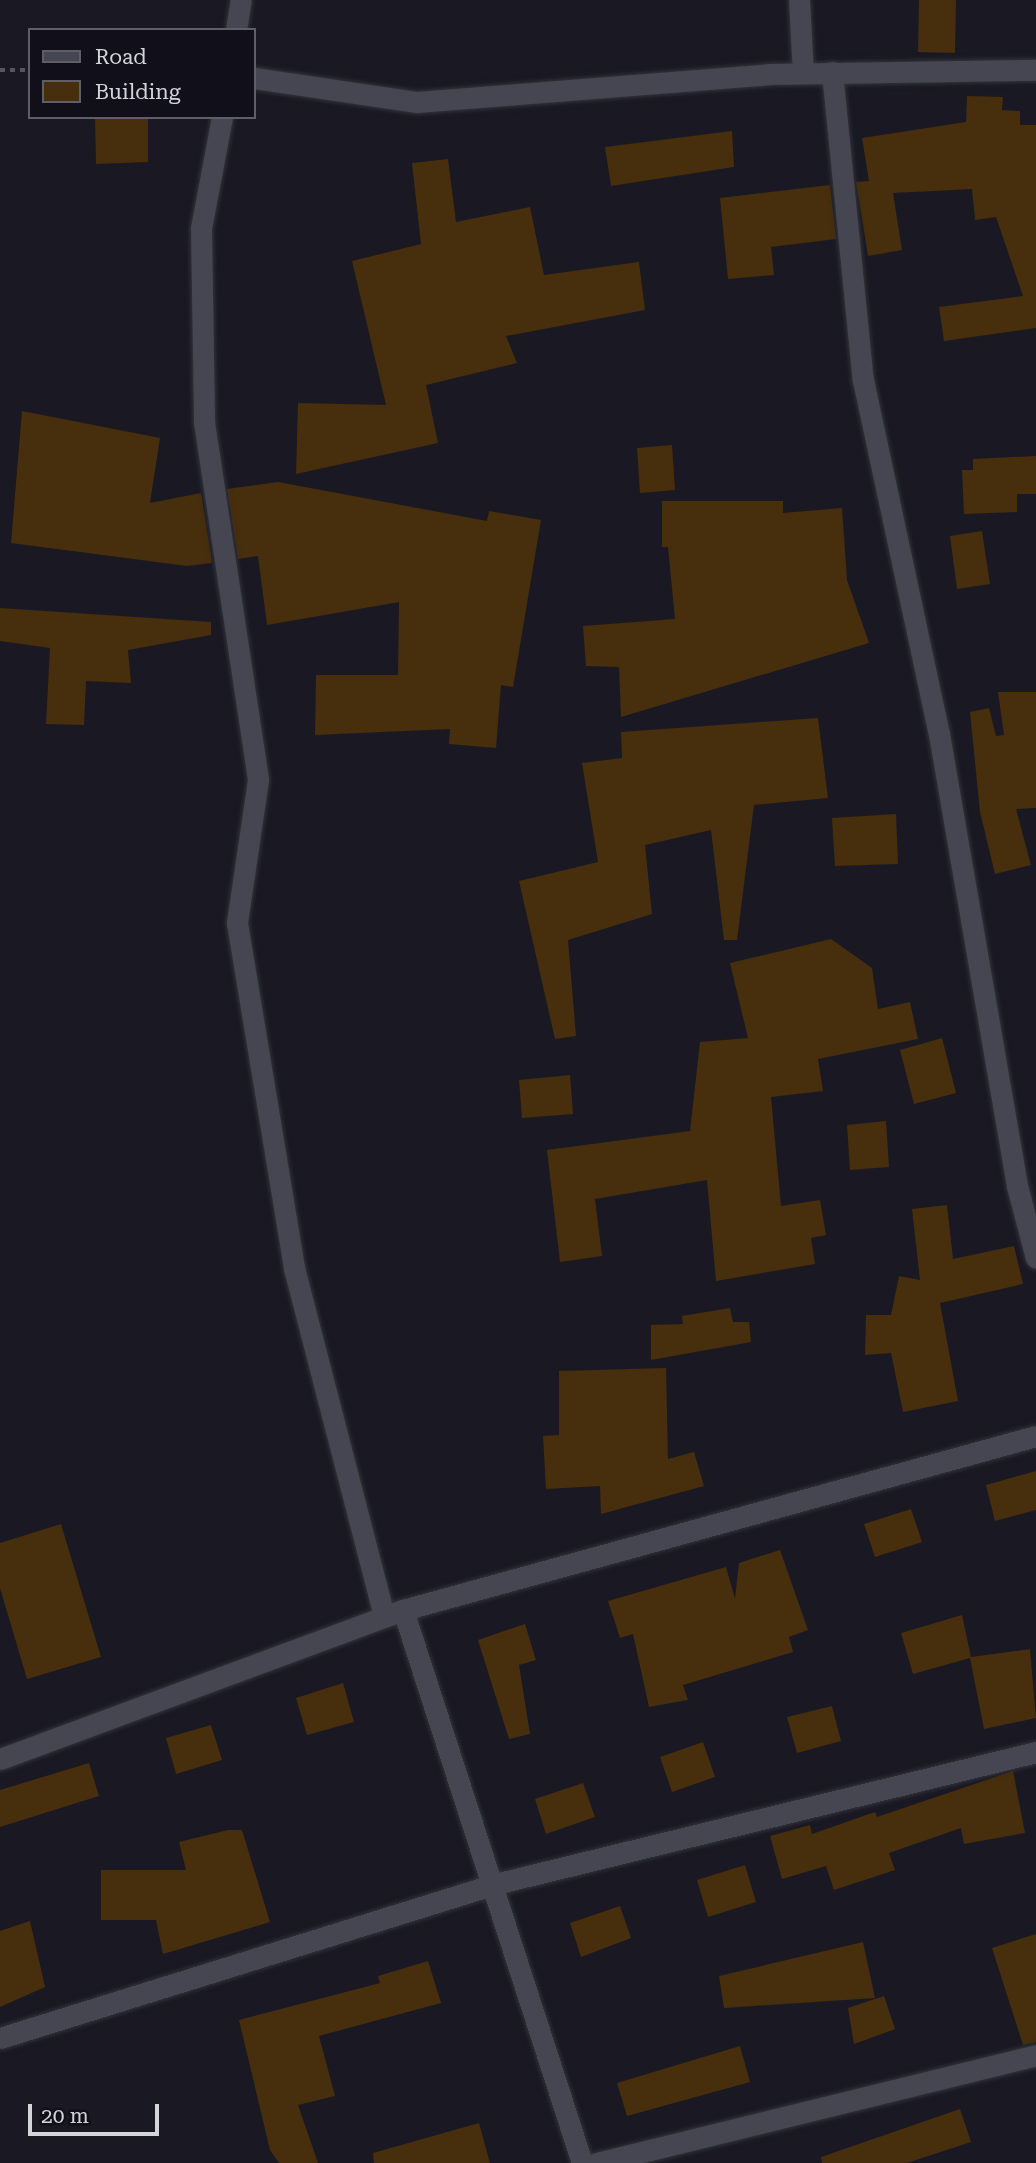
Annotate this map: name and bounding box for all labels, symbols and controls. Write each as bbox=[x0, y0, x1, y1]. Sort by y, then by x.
legend bbox=[28, 28, 256, 119]
text: Road bbox=[95, 45, 147, 69]
text: Building bbox=[95, 80, 181, 104]
scale bar bbox=[32, 2090, 163, 2134]
text: 20 m bbox=[41, 2104, 89, 2128]

